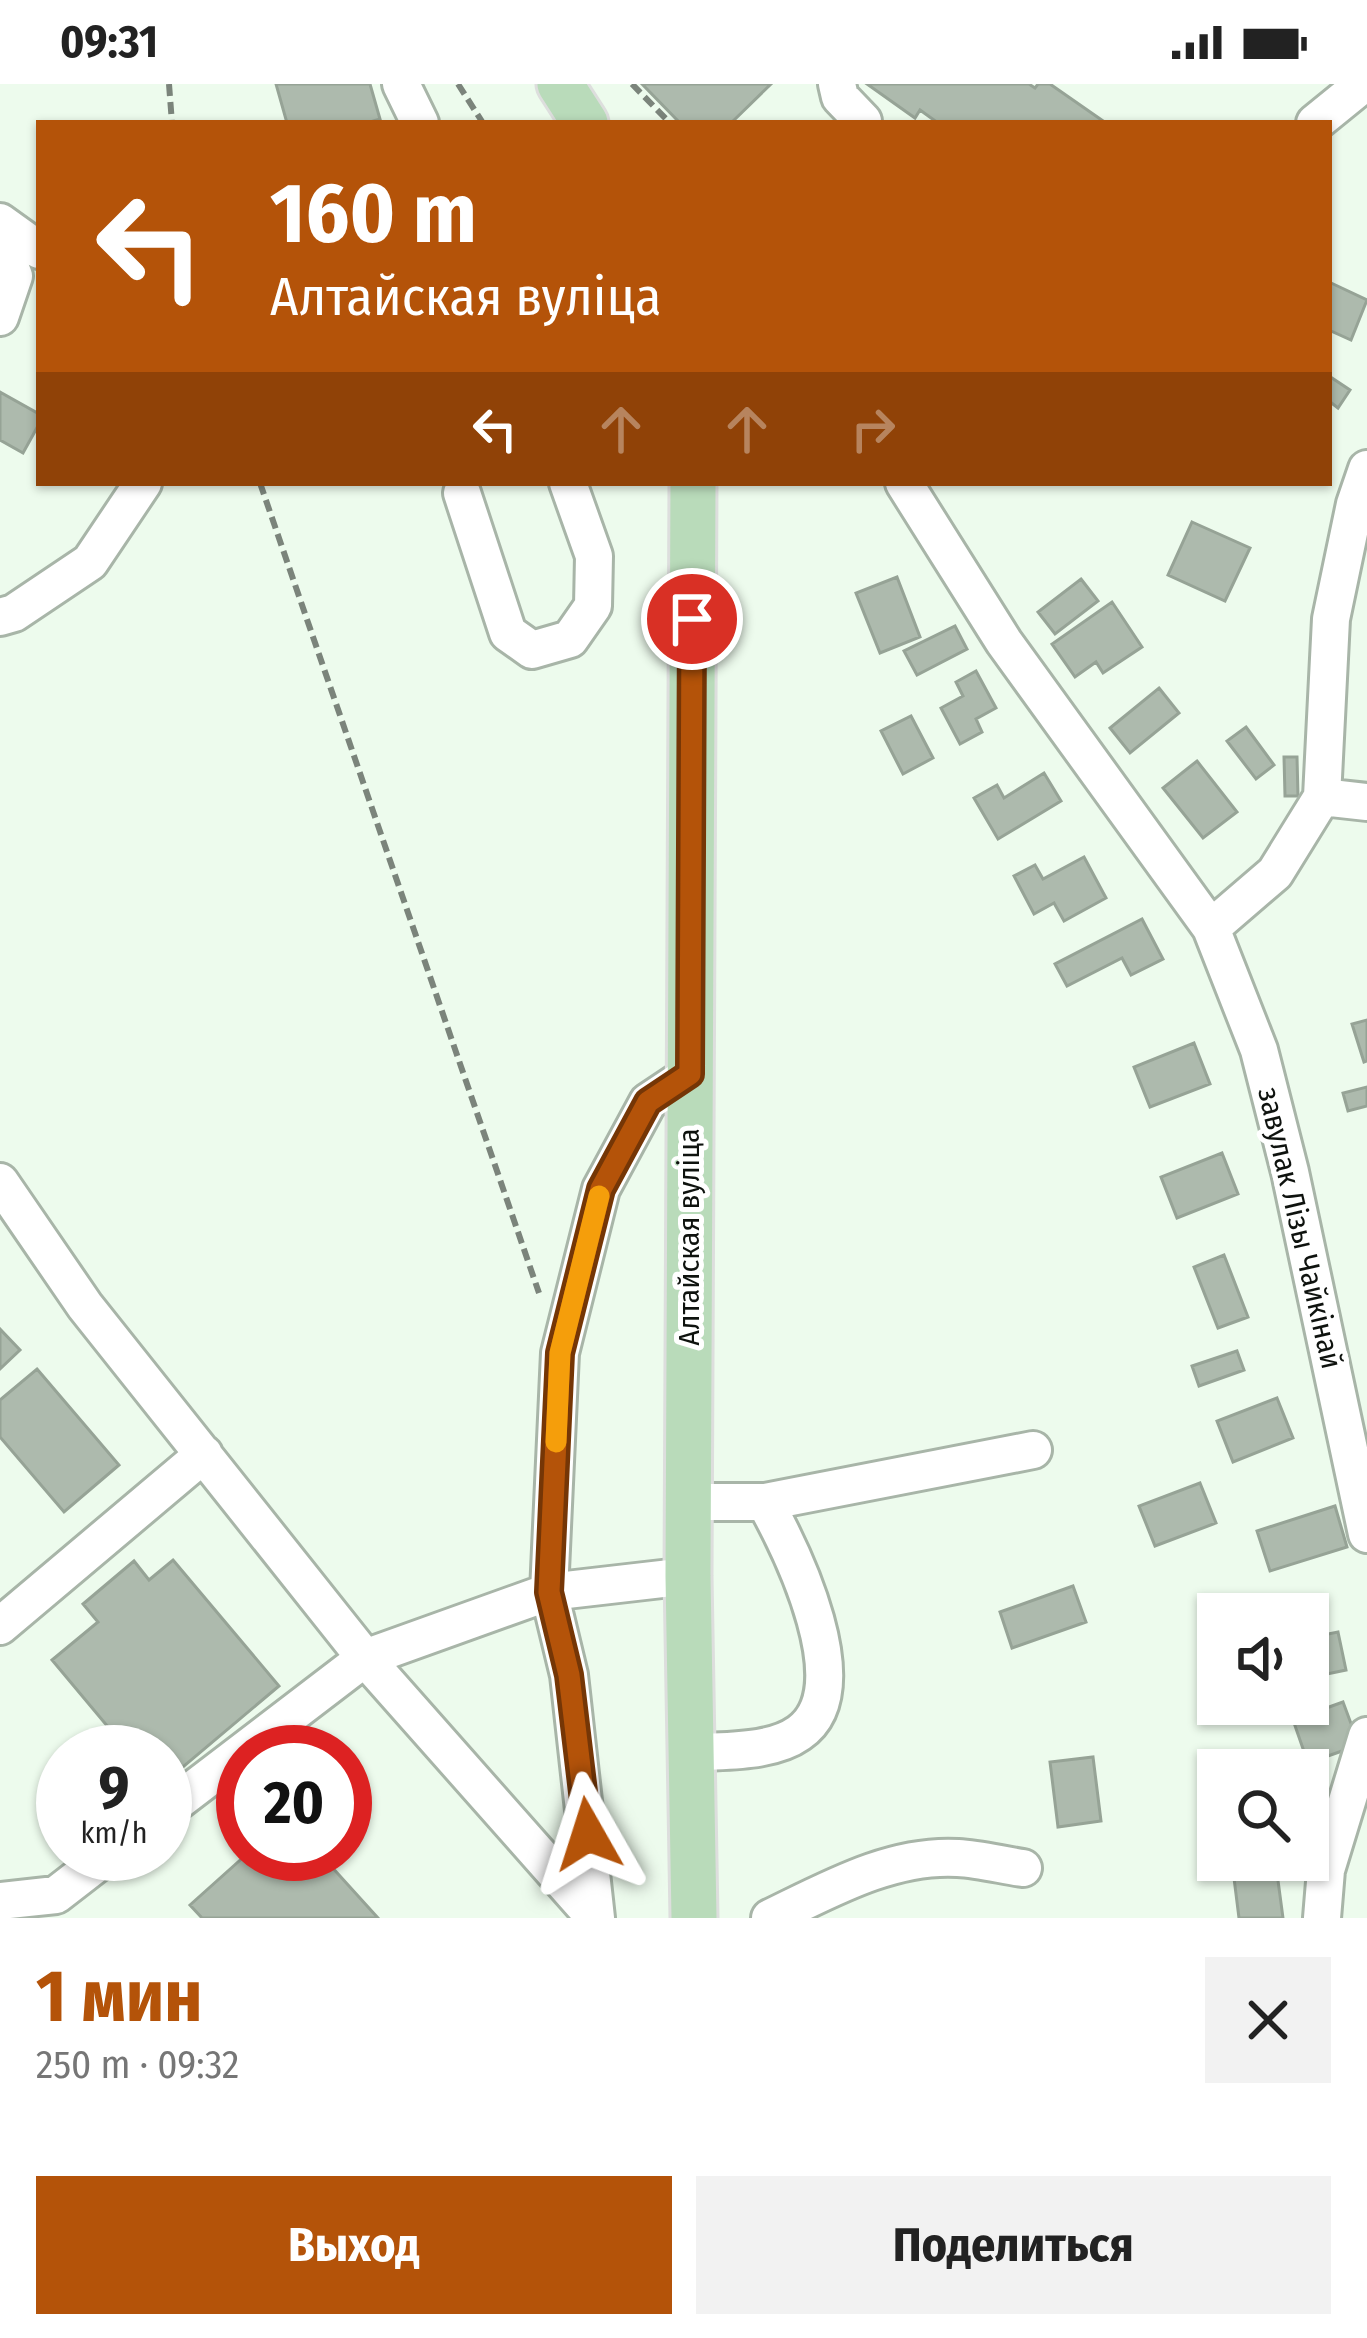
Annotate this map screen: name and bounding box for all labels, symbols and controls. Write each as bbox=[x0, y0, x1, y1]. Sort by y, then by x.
text: 09:31 bbox=[60, 15, 158, 69]
text: 160 m bbox=[270, 163, 477, 264]
icon: left bbox=[72, 168, 228, 324]
text: Алтайская вуліца bbox=[270, 265, 662, 329]
icon: left bbox=[462, 396, 528, 462]
icon: ahead bbox=[588, 396, 654, 462]
icon: ahead bbox=[714, 396, 780, 462]
icon: right bbox=[840, 396, 906, 462]
pin bbox=[641, 568, 743, 670]
icon: arrive bbox=[659, 586, 725, 652]
street label: завулак Лізы Чайкінай bbox=[1250, 1084, 1350, 1372]
street label: Алтайская вуліца bbox=[671, 1128, 707, 1346]
map controls bbox=[1197, 1593, 1329, 1881]
button: sound bbox=[1197, 1593, 1329, 1725]
speed limit sign: 20 bbox=[216, 1725, 372, 1881]
button: search bbox=[1197, 1749, 1329, 1881]
text: 9 bbox=[98, 1752, 130, 1824]
position arrow bbox=[525, 1771, 651, 1897]
text: km/h bbox=[81, 1815, 147, 1851]
text: 1 мин bbox=[36, 1954, 202, 2040]
button: close bbox=[1205, 1957, 1331, 2083]
text: 250 m · 09:32 bbox=[36, 2042, 239, 2088]
button: Выход bbox=[36, 2176, 672, 2314]
button: Поделиться bbox=[696, 2176, 1331, 2314]

